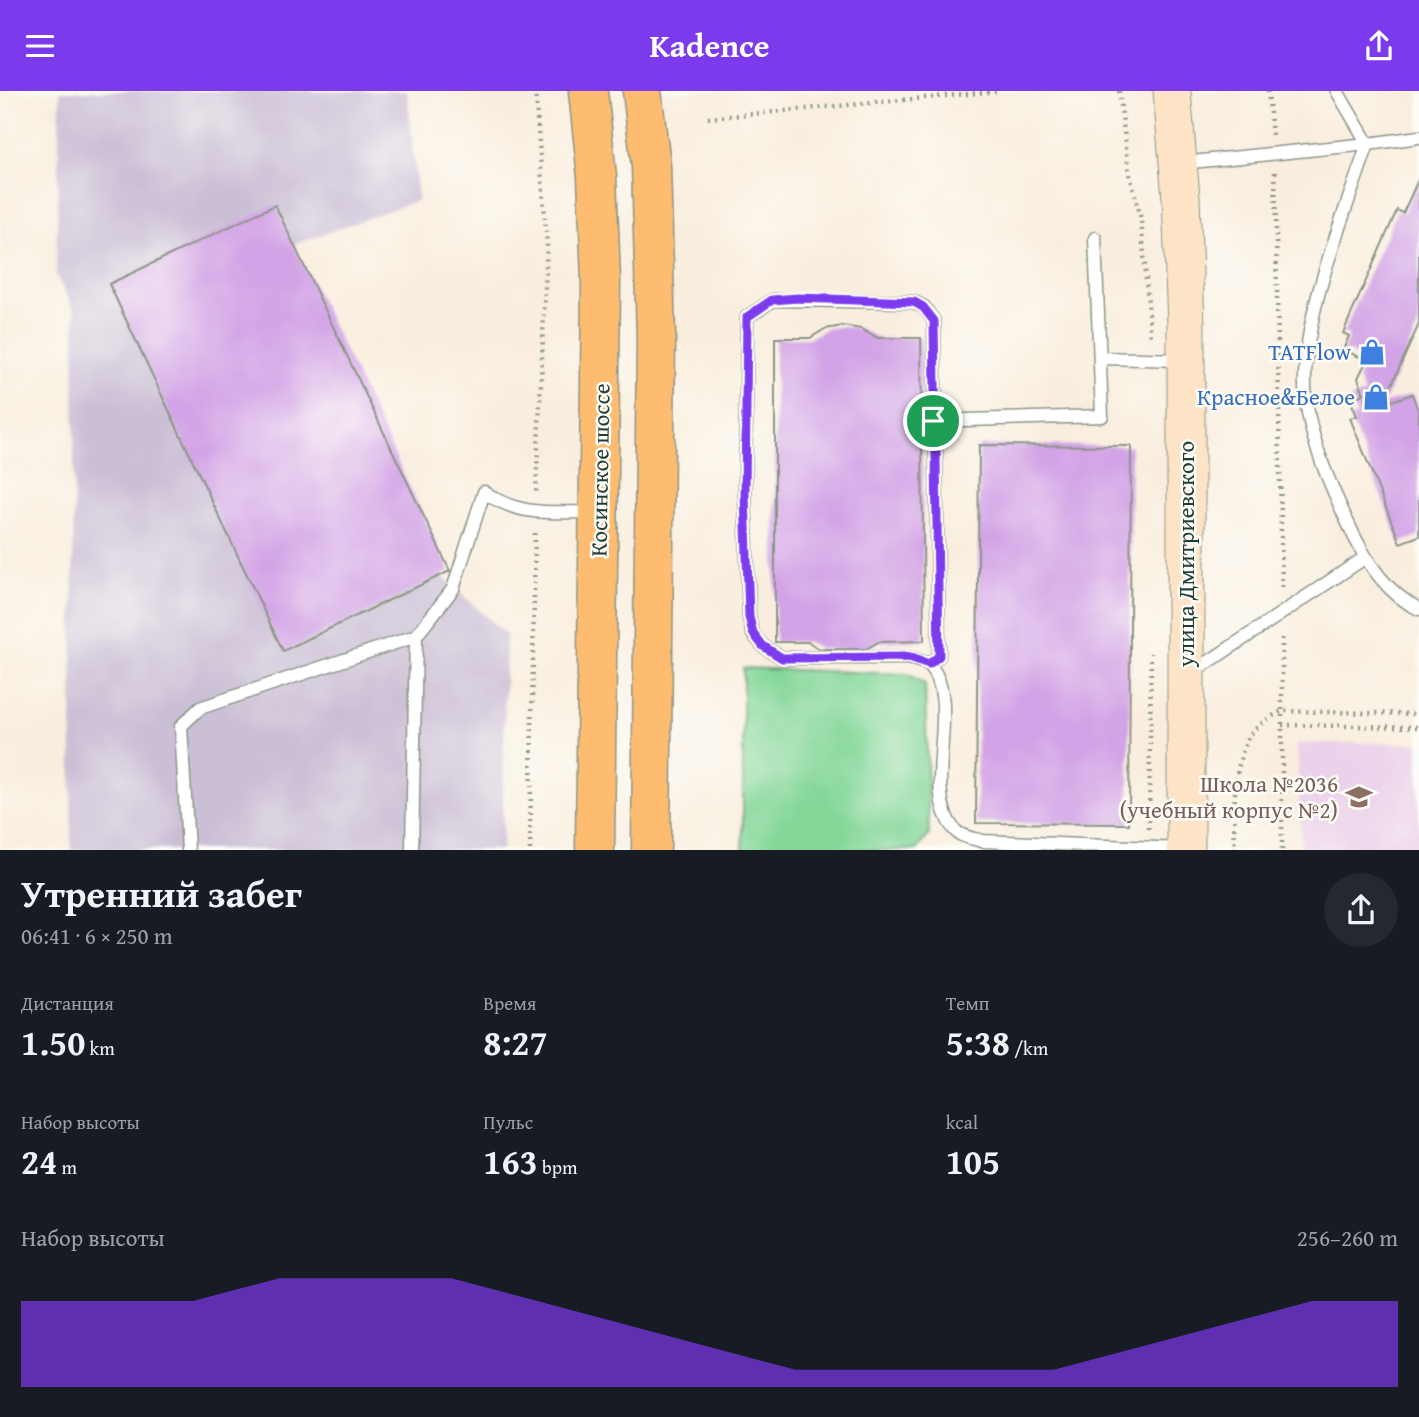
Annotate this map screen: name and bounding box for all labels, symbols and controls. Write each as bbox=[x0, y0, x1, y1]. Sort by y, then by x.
text: Kadence bbox=[649, 22, 770, 69]
icon: menu bbox=[21, 27, 59, 65]
icon: share bbox=[1360, 27, 1398, 65]
place label: TATFlow bbox=[1268, 335, 1352, 368]
shop icon: TATFlow bbox=[1357, 337, 1387, 367]
place label: Красное&Белое bbox=[1197, 380, 1355, 413]
shop icon: Красное&Белое bbox=[1361, 382, 1391, 412]
street label: Косинское шоссе bbox=[581, 383, 618, 557]
pin bbox=[903, 391, 963, 451]
icon: arrive bbox=[914, 402, 952, 440]
street label: улица Дмитриевского bbox=[1169, 441, 1202, 668]
place label: Школа №2036 (учебный корпус №2) bbox=[1119, 767, 1338, 826]
school or university icon: Школа №2036 (учебный корпус №2) bbox=[1344, 782, 1374, 812]
text: Утренний забег bbox=[21, 865, 302, 921]
button: share bbox=[1324, 873, 1398, 947]
text: 06:41 · 6 × 250 m bbox=[21, 919, 173, 952]
text: Дистанция bbox=[21, 989, 114, 1017]
text: Время bbox=[483, 989, 536, 1017]
text: Темп bbox=[946, 989, 990, 1017]
text: 1.50 bbox=[21, 1017, 85, 1068]
text: 8:27 bbox=[483, 1017, 548, 1068]
text: 5:38 bbox=[946, 1017, 1010, 1068]
text: km bbox=[85, 1034, 115, 1062]
text: /km bbox=[1010, 1034, 1048, 1062]
text: Набор высоты bbox=[21, 1108, 140, 1136]
text: Пульс bbox=[483, 1108, 533, 1136]
text: kcal bbox=[946, 1108, 978, 1136]
text: 24 bbox=[21, 1136, 57, 1187]
text: 163 bbox=[483, 1136, 538, 1187]
text: 105 bbox=[946, 1136, 1000, 1187]
text: m bbox=[57, 1153, 77, 1181]
text: bpm bbox=[538, 1153, 578, 1181]
text: Набор высоты bbox=[21, 1221, 165, 1254]
text: 256–260 m bbox=[1297, 1221, 1398, 1254]

